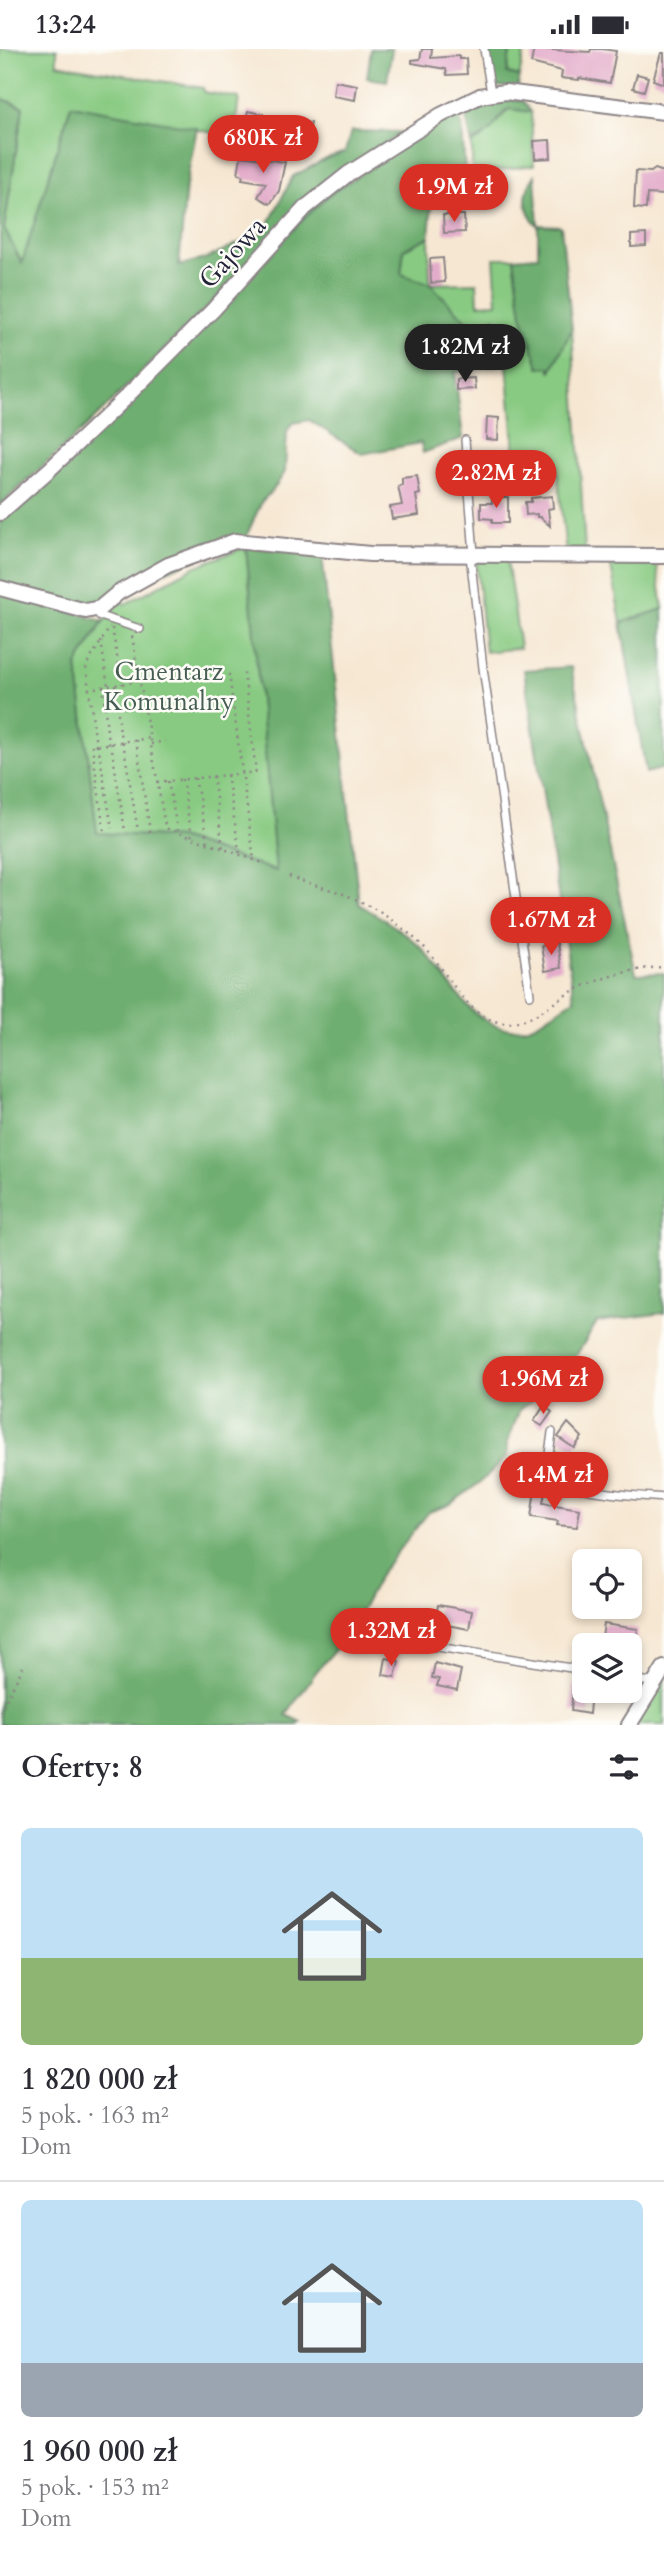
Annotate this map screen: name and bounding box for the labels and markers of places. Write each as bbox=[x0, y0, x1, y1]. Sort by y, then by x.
pin: 680K zł bbox=[198, 115, 328, 175]
pin: 1.9M zł bbox=[389, 165, 519, 224]
pin: 1.82M zł bbox=[393, 325, 537, 384]
pin: 2.82M zł bbox=[424, 451, 568, 510]
pin: 1.67M zł bbox=[479, 897, 623, 957]
pin: 1.96M zł bbox=[471, 1357, 615, 1416]
pin: 1.4M zł bbox=[489, 1453, 619, 1512]
pin: 1.32M zł bbox=[319, 1609, 463, 1668]

